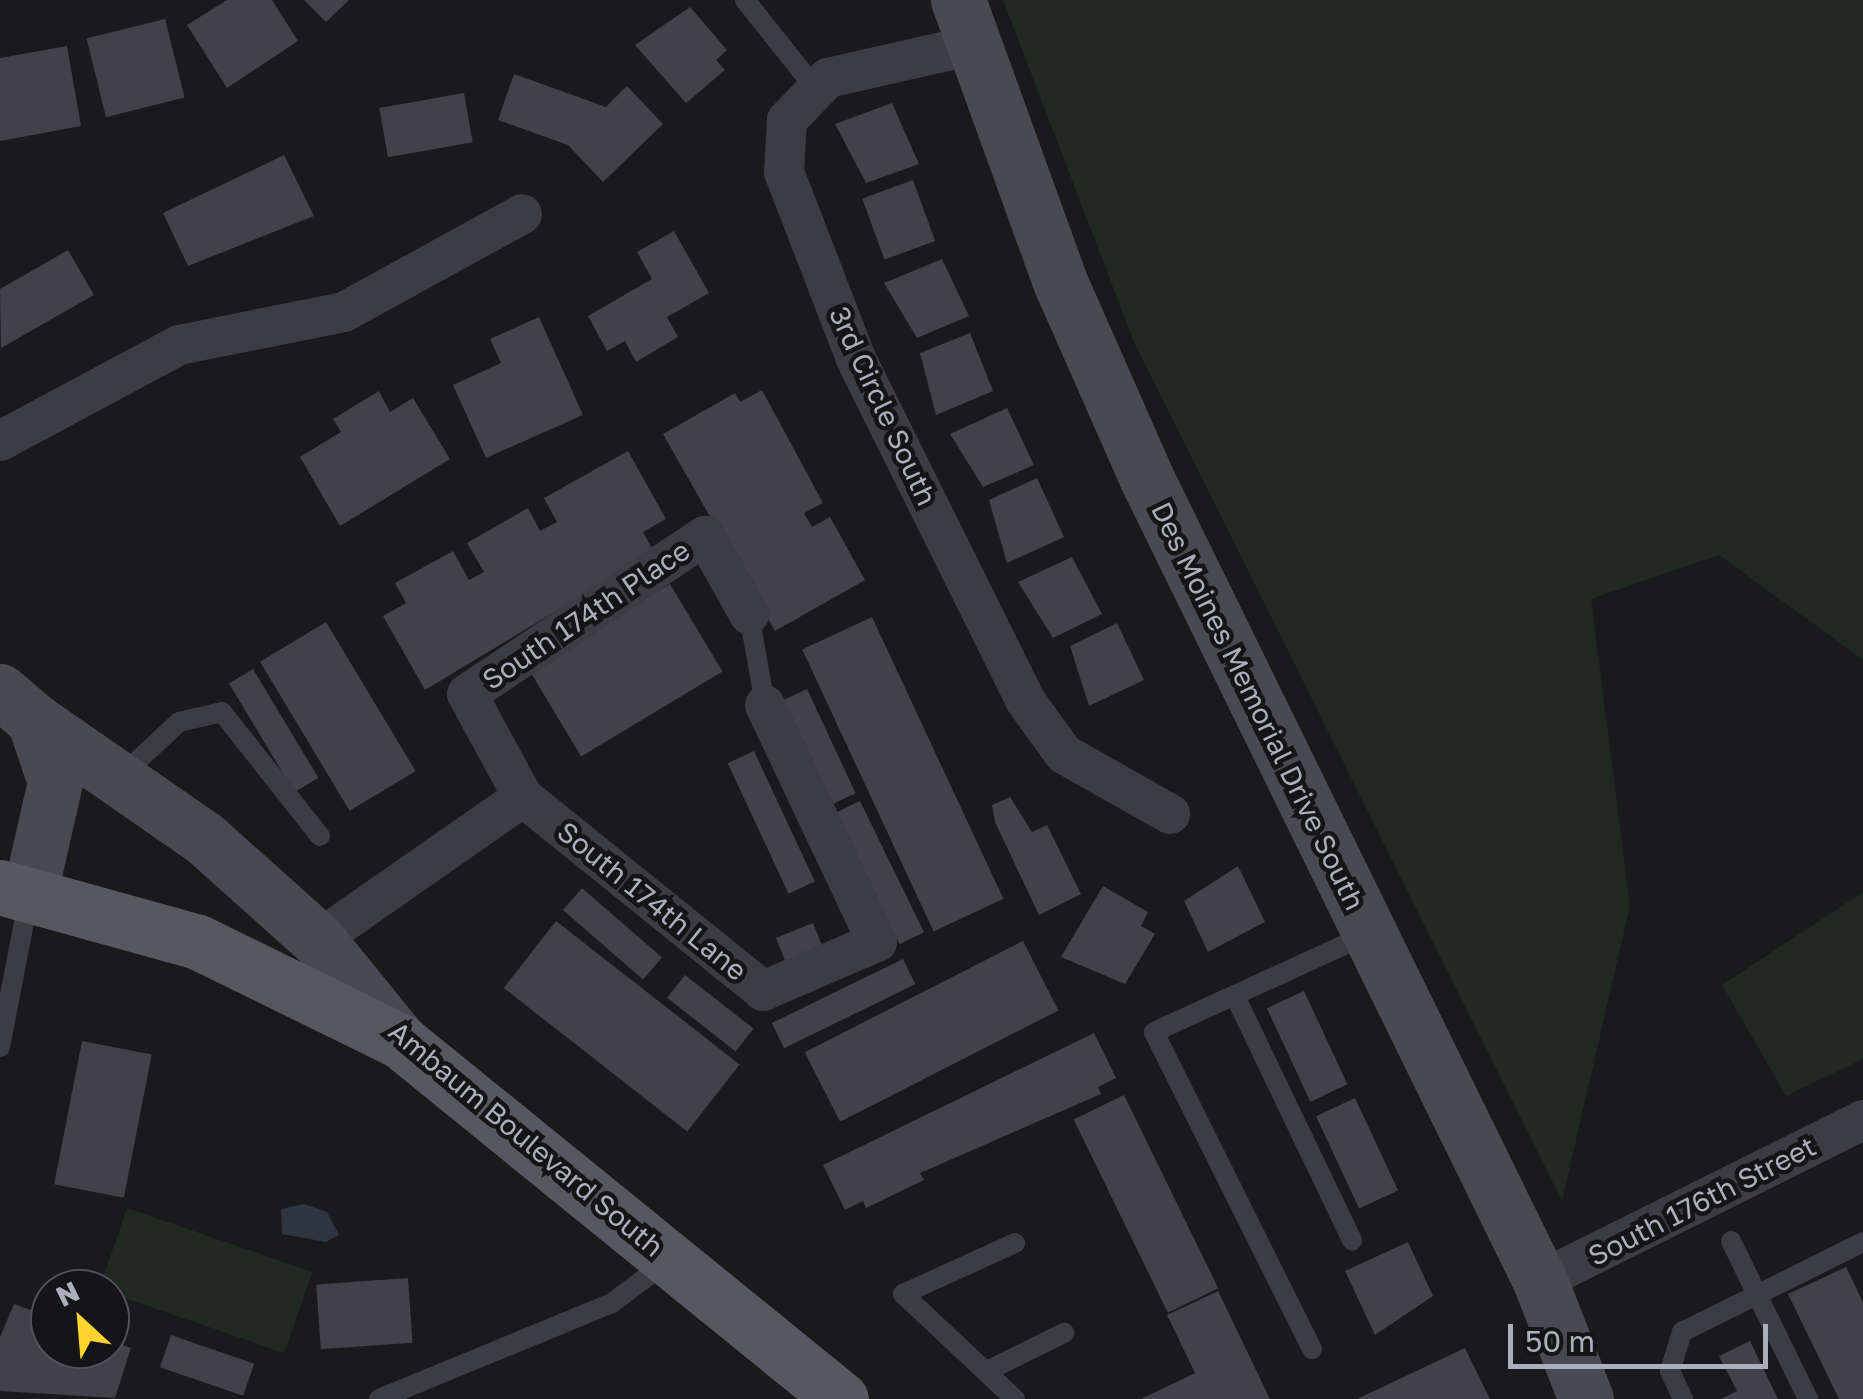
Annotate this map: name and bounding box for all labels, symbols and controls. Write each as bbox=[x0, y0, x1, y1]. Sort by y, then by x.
street label: 3rd Circle South bbox=[822, 301, 944, 511]
street label: Des Moines Memorial Drive South bbox=[1144, 496, 1372, 916]
street label: South 174th Place bbox=[476, 533, 696, 697]
street label: South 174th Lane bbox=[551, 814, 753, 988]
street label: Ambaum Boulevard South bbox=[382, 1014, 670, 1264]
street label: South 176th Street bbox=[1583, 1129, 1821, 1273]
north arrow bbox=[30, 1269, 130, 1369]
text: N bbox=[51, 1274, 84, 1313]
scale bar bbox=[1513, 1304, 1773, 1366]
text: 50 m bbox=[1525, 1323, 1595, 1359]

